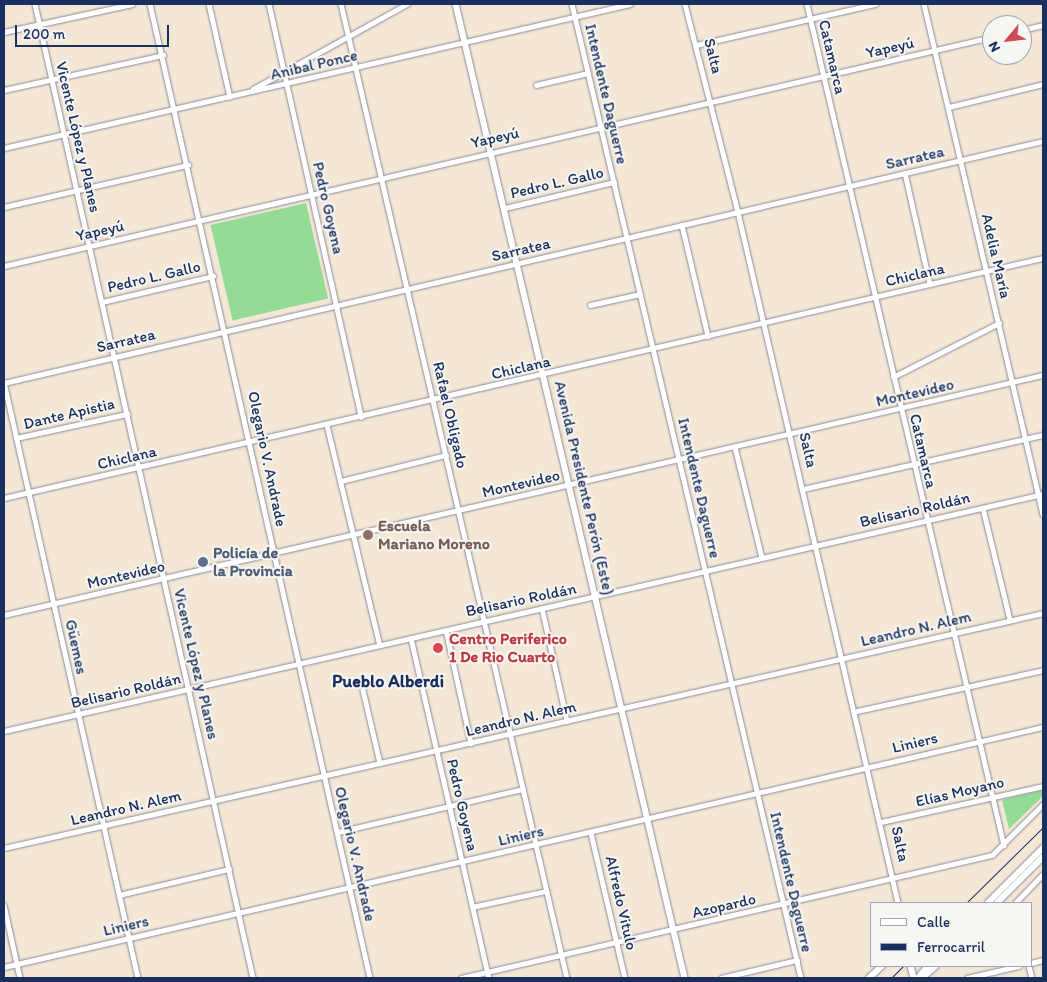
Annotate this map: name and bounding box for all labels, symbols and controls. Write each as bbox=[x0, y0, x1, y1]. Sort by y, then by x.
scale bar bbox=[18, 15, 171, 47]
north arrow bbox=[982, 15, 1032, 65]
street label: Catamarca bbox=[814, 18, 850, 96]
street label: Intendente Daguerre bbox=[580, 22, 632, 166]
text: 200 m bbox=[23, 25, 65, 43]
street label: Yapeyú bbox=[864, 33, 916, 63]
street label: Salta bbox=[699, 36, 727, 76]
text: N bbox=[984, 39, 1004, 55]
street label: Anibal Ponce bbox=[269, 46, 359, 84]
street label: Vicente López y Planes bbox=[51, 60, 105, 214]
street label: Yapeyú bbox=[469, 123, 521, 153]
street label: Sarratea bbox=[884, 142, 946, 174]
street label: Pedro Goyena bbox=[308, 160, 348, 256]
street label: Pedro L. Gallo bbox=[509, 163, 605, 203]
street label: Adelia María bbox=[977, 212, 1015, 300]
street label: Yapeyú bbox=[74, 216, 126, 246]
street label: Sarratea bbox=[490, 234, 552, 266]
street label: Pedro L. Gallo bbox=[106, 257, 202, 297]
street label: Chiclana bbox=[884, 259, 946, 291]
street label: Sarratea bbox=[95, 325, 157, 357]
street label: Chiclana bbox=[490, 352, 552, 384]
street label: Rafael Obligado bbox=[428, 360, 472, 470]
street label: Montevideo bbox=[874, 375, 956, 411]
street label: Avenida Presidente Perón (Este) bbox=[550, 380, 618, 596]
street label: Olegario V. Andrade bbox=[243, 390, 291, 528]
street label: Dante Apistia bbox=[21, 394, 117, 434]
street label: Catamarca bbox=[905, 412, 941, 490]
street label: Intendente Daguerre bbox=[673, 416, 725, 560]
street label: Salta bbox=[795, 430, 821, 470]
street label: Chiclana bbox=[96, 442, 158, 474]
street label: Montevideo bbox=[480, 466, 562, 502]
street label: Belisario Roldán bbox=[858, 488, 972, 532]
place label: Escuela Mariano Moreno bbox=[378, 516, 489, 554]
marker: Escuela Mariano Moreno bbox=[362, 529, 374, 541]
place label: Policía de la Provincia bbox=[213, 543, 294, 581]
marker: Policía de la Provincia bbox=[197, 556, 209, 568]
street label: Montevideo bbox=[85, 557, 167, 593]
street label: Belisario Roldán bbox=[464, 579, 578, 621]
street label: Vicente López y Planes bbox=[169, 587, 223, 741]
street label: Leandro N. Alem bbox=[859, 607, 973, 651]
street label: Güemes bbox=[61, 618, 91, 676]
place label: Centro Periferico 1 De Rio Cuarto bbox=[449, 629, 567, 667]
marker: Centro Periferico 1 De Rio Cuarto bbox=[431, 641, 445, 655]
street label: Belisario Roldán bbox=[69, 669, 183, 713]
district label: Pueblo Alberdi bbox=[332, 670, 444, 692]
street label: Leandro N. Alem bbox=[464, 697, 578, 741]
street label: Liniers bbox=[890, 728, 940, 758]
street label: Pedro Goyena bbox=[442, 757, 482, 853]
street label: Elías Moyano bbox=[914, 773, 1006, 811]
street label: Olegario V. Andrade bbox=[330, 785, 380, 923]
street label: Leandro N. Alem bbox=[69, 786, 183, 830]
street label: Intendente Daguerre bbox=[765, 810, 817, 954]
street label: Liniers bbox=[496, 821, 546, 851]
street label: Salta bbox=[887, 825, 913, 863]
street label: Alfredo Vitulo bbox=[601, 854, 641, 952]
street label: Azopardo bbox=[690, 889, 758, 923]
legend bbox=[870, 902, 1032, 967]
street label: Liniers bbox=[101, 911, 151, 941]
text: Calle bbox=[917, 913, 950, 931]
text: Ferrocarril bbox=[917, 938, 985, 956]

